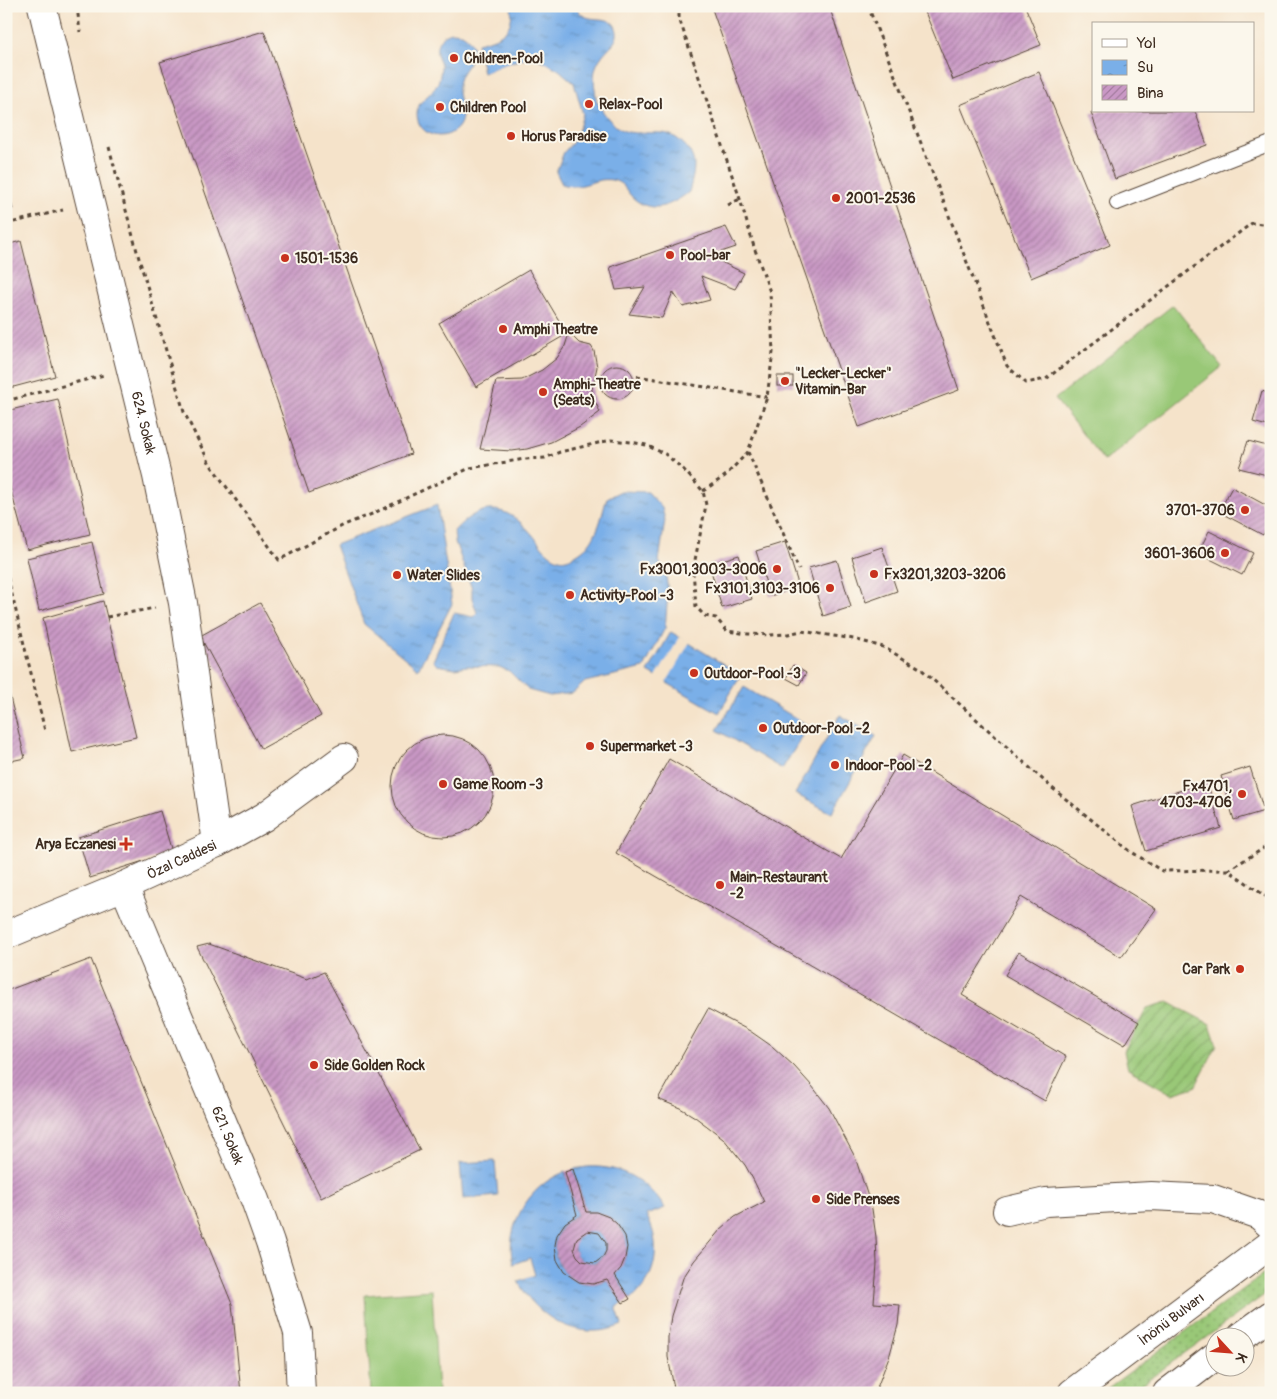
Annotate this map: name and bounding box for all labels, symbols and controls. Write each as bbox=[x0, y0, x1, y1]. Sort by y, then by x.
legend bbox=[1092, 22, 1254, 112]
text: Yol bbox=[1136, 34, 1156, 53]
place label: Children-Pool bbox=[464, 50, 543, 67]
marker: Children-Pool bbox=[448, 52, 460, 64]
text: Su bbox=[1137, 58, 1153, 77]
text: Bina bbox=[1137, 84, 1164, 103]
place label: Relax-Pool bbox=[599, 96, 663, 113]
marker: Relax-Pool bbox=[583, 98, 595, 110]
place label: Children Pool bbox=[450, 99, 526, 116]
marker: Children Pool bbox=[434, 101, 446, 113]
place label: Horus Paradise bbox=[521, 128, 608, 145]
marker: Horus Paradise bbox=[505, 130, 517, 142]
place label: 2001-2536 bbox=[846, 190, 916, 207]
marker: 2001-2536 bbox=[830, 192, 842, 204]
place label: Pool-bar bbox=[680, 247, 731, 264]
marker: Pool-bar bbox=[664, 249, 676, 261]
place label: 1501-1536 bbox=[295, 250, 358, 267]
marker: 1501-1536 bbox=[279, 252, 291, 264]
place label: Amphi Theatre bbox=[513, 321, 599, 338]
marker: Amphi Theatre bbox=[497, 323, 509, 335]
place label: "Lecker-Lecker" Vitamin-Bar bbox=[795, 365, 892, 398]
marker: "Lecker-Lecker" Vitamin-Bar bbox=[779, 375, 791, 387]
place label: Amphi-Theatre (Seats) bbox=[553, 376, 642, 409]
marker: Amphi-Theatre (Seats) bbox=[537, 386, 549, 398]
street label: 624. Sokak bbox=[128, 390, 159, 456]
place label: 3701-3706 bbox=[1166, 502, 1235, 519]
marker: 3701-3706 bbox=[1239, 504, 1251, 516]
place label: 3601-3606 bbox=[1144, 545, 1215, 562]
marker: 3601-3606 bbox=[1219, 547, 1231, 559]
place label: Fx3001,3003-3006 bbox=[640, 561, 767, 578]
marker: Fx3001,3003-3006 bbox=[771, 563, 783, 575]
place label: Fx3201,3203-3206 bbox=[884, 566, 1006, 583]
place label: Water Slides bbox=[407, 567, 481, 584]
marker: Fx3201,3203-3206 bbox=[868, 568, 880, 580]
marker: Water Slides bbox=[391, 569, 403, 581]
place label: Fx3101,3103-3106 bbox=[705, 580, 820, 597]
marker: Fx3101,3103-3106 bbox=[824, 582, 836, 594]
place label: Activity-Pool -3 bbox=[580, 587, 674, 604]
marker: Activity-Pool -3 bbox=[564, 589, 576, 601]
place label: Outdoor-Pool -3 bbox=[704, 665, 801, 682]
marker: Outdoor-Pool -3 bbox=[688, 667, 700, 679]
place label: Outdoor-Pool -2 bbox=[773, 720, 870, 737]
marker: Outdoor-Pool -2 bbox=[757, 722, 769, 734]
place label: Supermarket -3 bbox=[600, 738, 693, 755]
marker: Supermarket -3 bbox=[584, 740, 596, 752]
place label: Indoor-Pool -2 bbox=[845, 757, 932, 774]
marker: Indoor-Pool -2 bbox=[829, 759, 841, 771]
place label: Game Room -3 bbox=[453, 776, 543, 793]
marker: Game Room -3 bbox=[437, 778, 449, 790]
place label: Fx4701, 4703-4706 bbox=[1160, 778, 1232, 811]
marker: Fx4701, 4703-4706 bbox=[1236, 788, 1248, 800]
place label: Arya Eczanesi bbox=[35, 836, 117, 853]
street label: Özal Caddesi bbox=[144, 836, 219, 883]
marker: Arya Eczanesi bbox=[120, 838, 132, 850]
place label: Main-Restaurant -2 bbox=[730, 869, 828, 902]
marker: Main-Restaurant -2 bbox=[714, 879, 726, 891]
place label: Car Park bbox=[1182, 961, 1230, 978]
marker: Car Park bbox=[1234, 963, 1246, 975]
place label: Side Golden Rock bbox=[324, 1057, 425, 1074]
marker: Side Golden Rock bbox=[308, 1059, 320, 1071]
street label: 621. Sokak bbox=[208, 1104, 247, 1167]
place label: Side Prenses bbox=[826, 1191, 900, 1208]
marker: Side Prenses bbox=[810, 1193, 822, 1205]
street label: İnönü Bulvarı bbox=[1135, 1289, 1208, 1349]
north arrow bbox=[1204, 1326, 1254, 1376]
text: K bbox=[1232, 1350, 1251, 1365]

